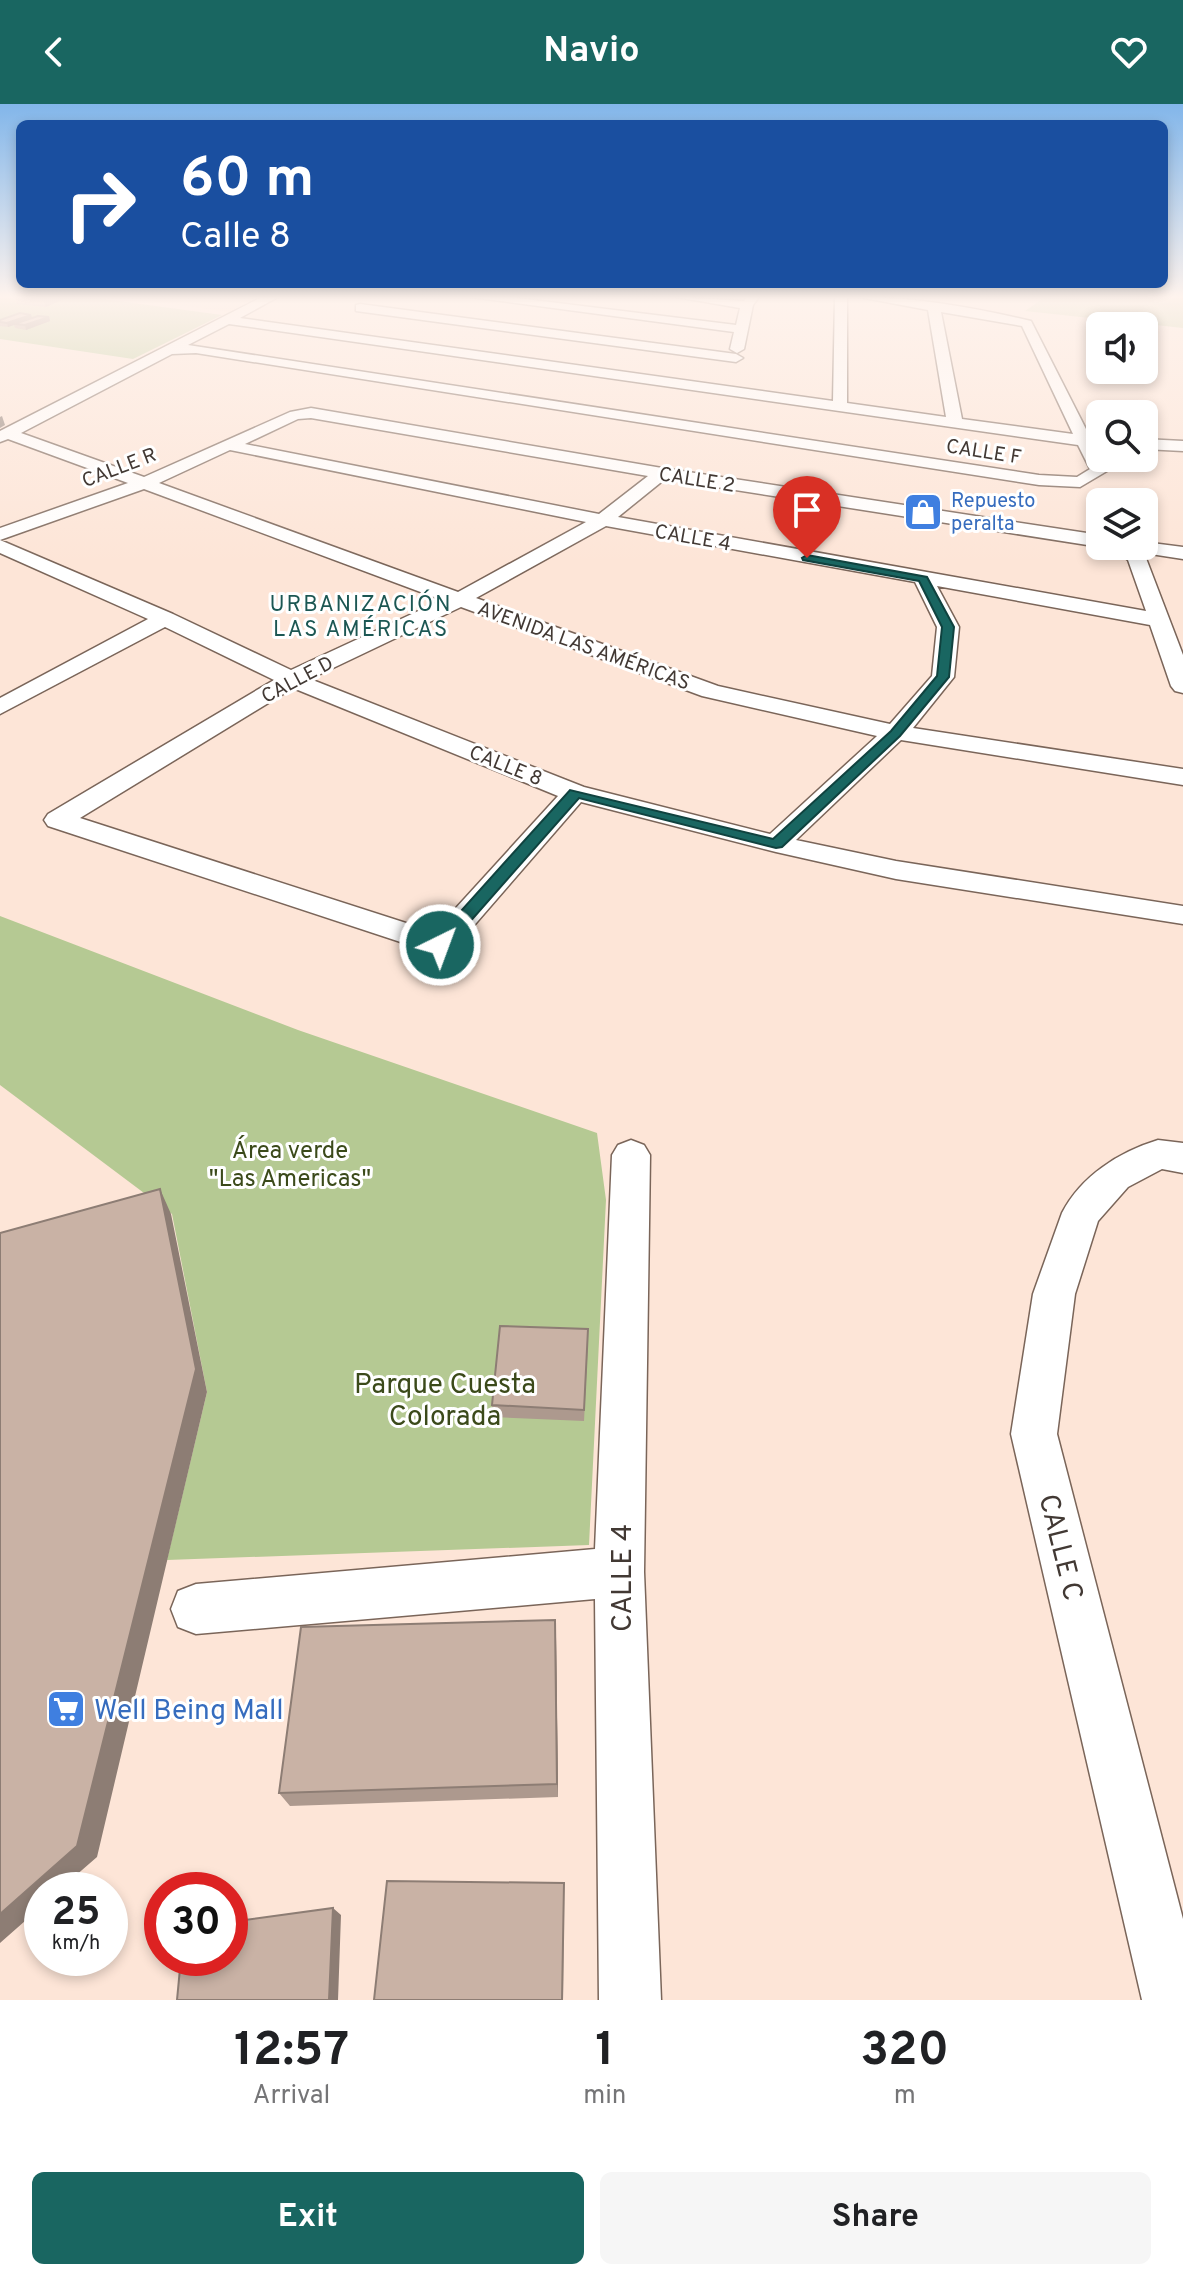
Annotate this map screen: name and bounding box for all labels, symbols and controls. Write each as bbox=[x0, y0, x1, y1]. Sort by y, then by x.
text: Navio bbox=[543, 29, 640, 75]
icon: back bbox=[32, 30, 76, 74]
icon: heart bbox=[1107, 30, 1151, 74]
text: 60 m bbox=[180, 146, 314, 216]
icon: right bbox=[48, 152, 152, 256]
text: Calle 8 bbox=[180, 215, 291, 261]
map controls bbox=[1086, 312, 1158, 560]
button: sound bbox=[1086, 312, 1158, 384]
button: search bbox=[1086, 400, 1158, 472]
street label: CALLE F bbox=[944, 434, 1023, 472]
street label: CALLE R bbox=[79, 443, 161, 495]
street label: CALLE 2 bbox=[657, 462, 737, 500]
pin bbox=[773, 476, 841, 558]
icon: arrive bbox=[785, 488, 829, 532]
button: layers bbox=[1086, 488, 1158, 560]
place label: Repuesto peralta bbox=[951, 489, 1035, 538]
shop icon: Repuesto peralta bbox=[902, 491, 944, 533]
street label: CALLE 4 bbox=[652, 519, 733, 558]
district label: URBANIZACIÓN LAS AMÉRICAS bbox=[269, 589, 453, 644]
street label: AVENIDA LAS AMÉRICAS bbox=[473, 594, 694, 697]
street label: CALLE D bbox=[257, 651, 339, 711]
street label: CALLE 8 bbox=[465, 740, 546, 793]
position arrow bbox=[398, 903, 482, 987]
park label: Área verde "Las Americas" bbox=[209, 1135, 371, 1195]
park label: Parque Cuesta Colorada bbox=[354, 1368, 536, 1436]
street label: CALLE C bbox=[1028, 1491, 1090, 1605]
street label: CALLE 4 bbox=[606, 1524, 642, 1632]
supermarket icon: Well Being Mall bbox=[45, 1688, 87, 1730]
place label: Well Being Mall bbox=[94, 1694, 284, 1730]
speed limit sign: 30 bbox=[144, 1872, 248, 1976]
text: 25 bbox=[52, 1889, 100, 1939]
text: km/h bbox=[52, 1931, 100, 1957]
text: 12:57 bbox=[234, 2022, 349, 2082]
text: 1 bbox=[595, 2022, 614, 2082]
text: 320 bbox=[860, 2022, 949, 2082]
text: Arrival bbox=[253, 2080, 330, 2113]
text: min bbox=[583, 2080, 626, 2113]
text: m bbox=[894, 2080, 916, 2113]
button: Exit bbox=[32, 2172, 584, 2264]
button: Share bbox=[600, 2172, 1151, 2264]

